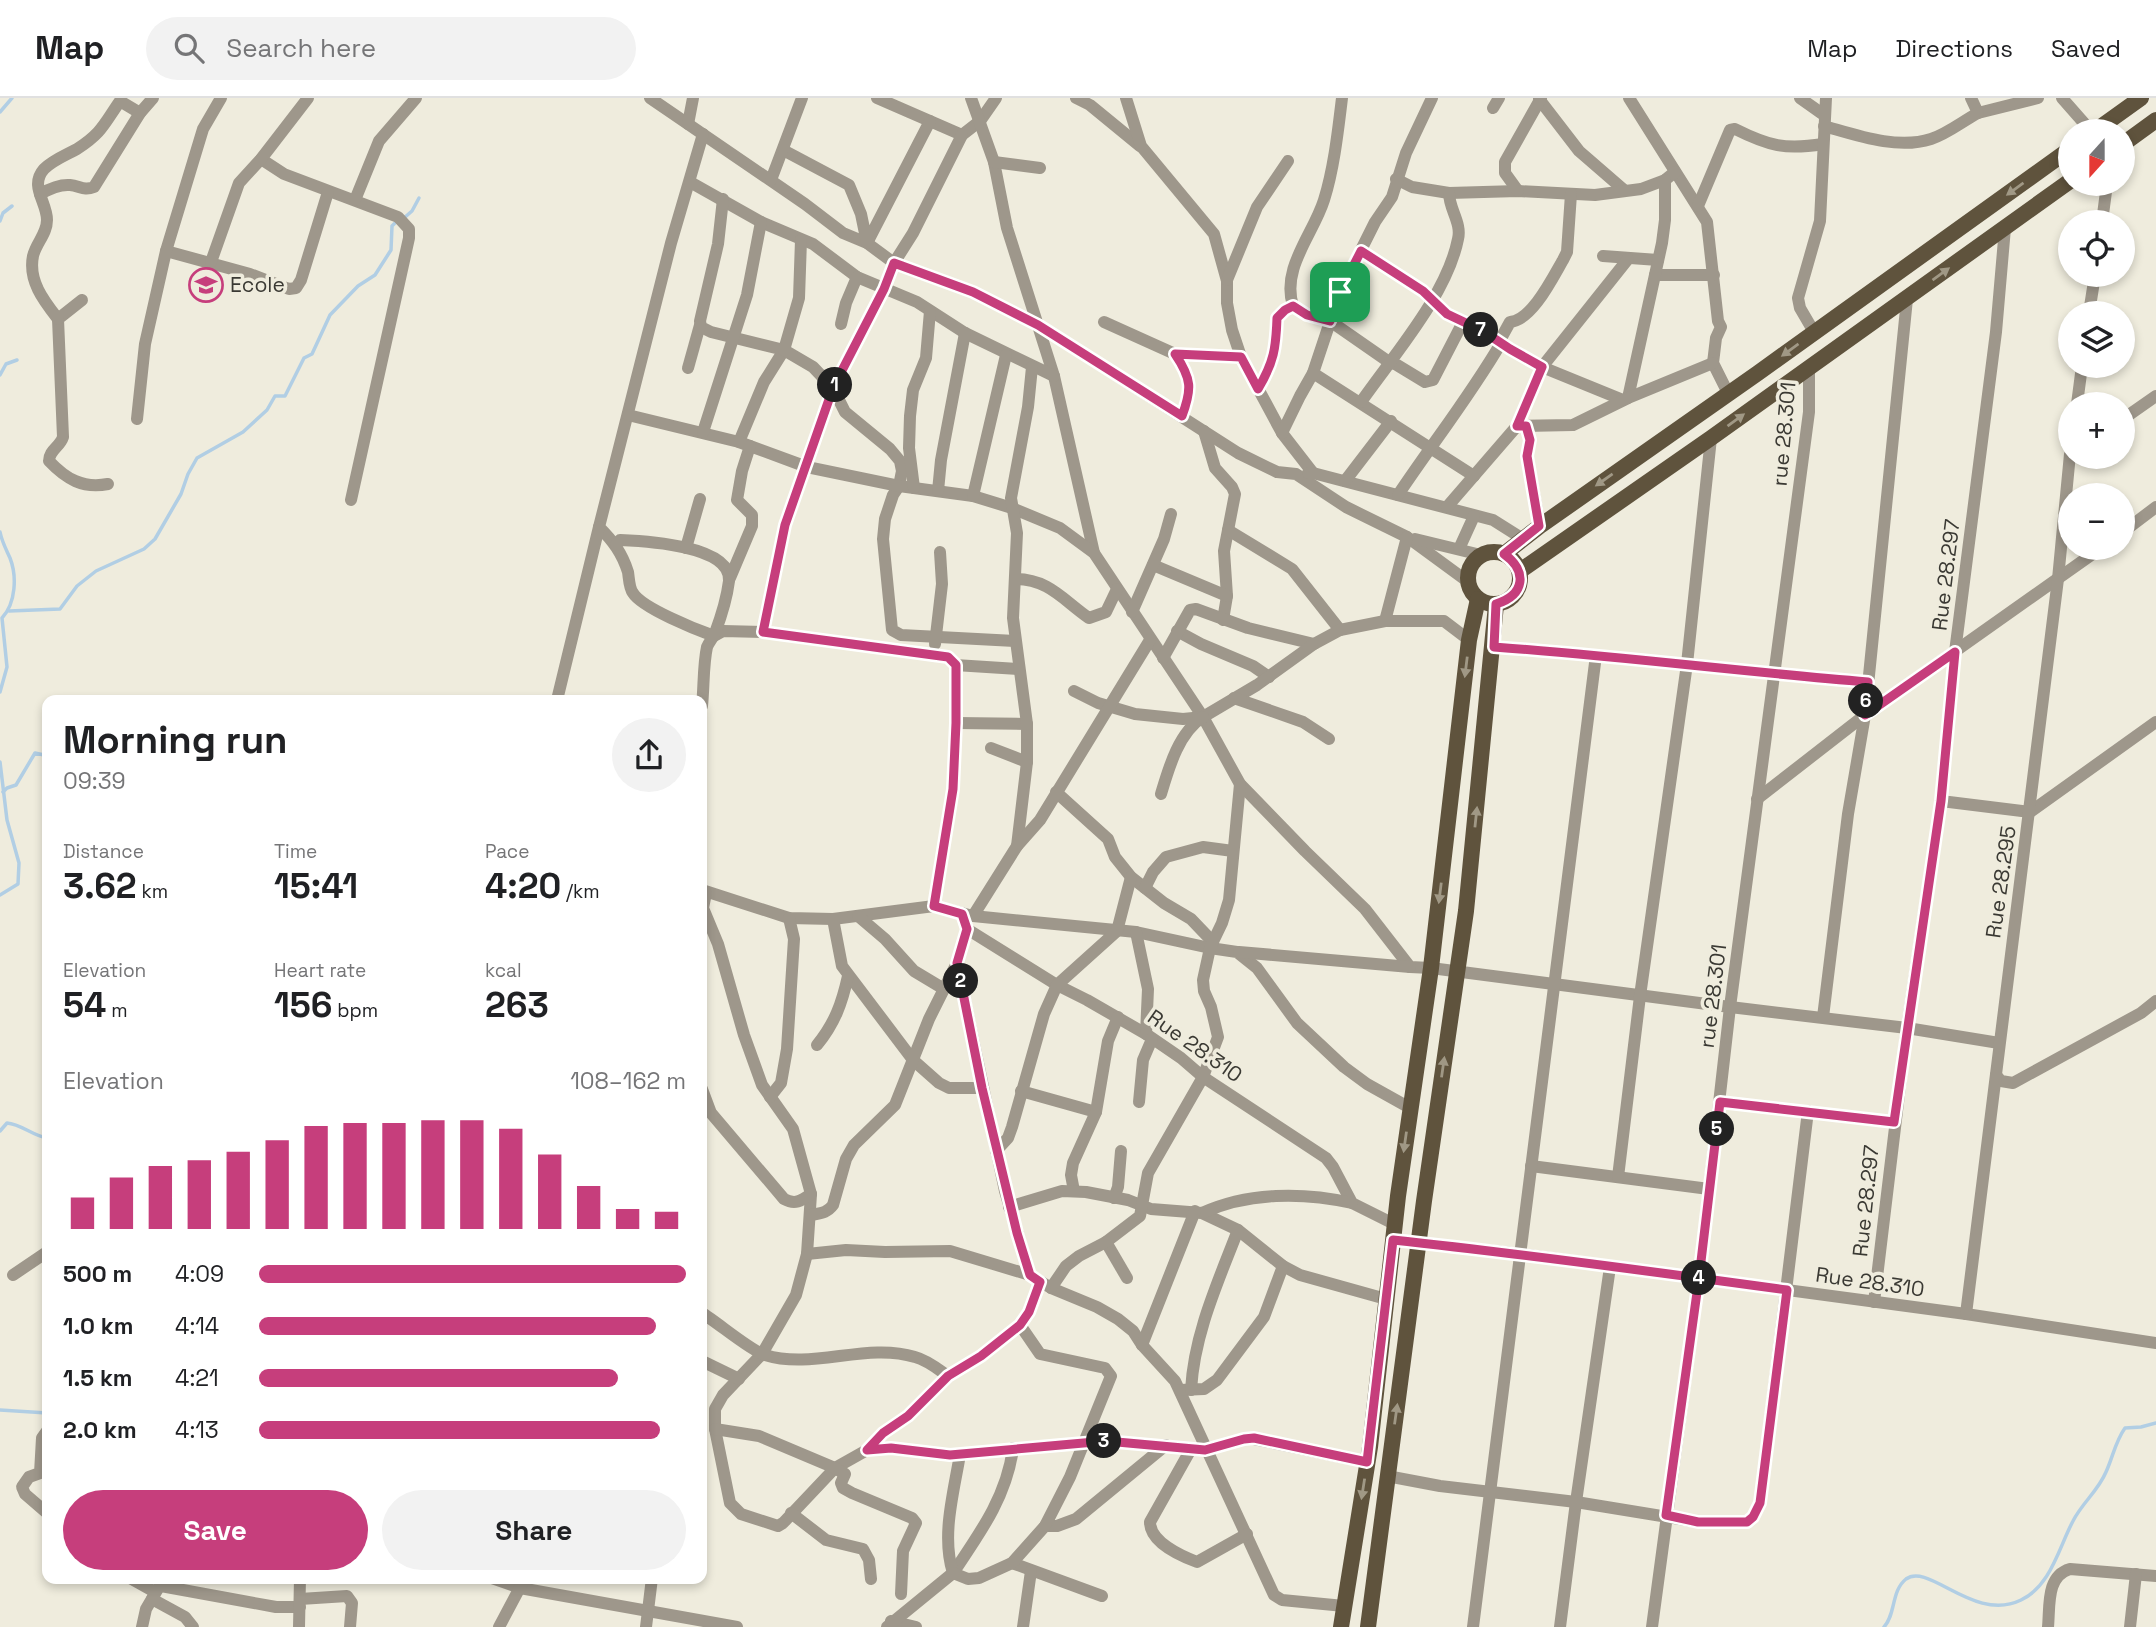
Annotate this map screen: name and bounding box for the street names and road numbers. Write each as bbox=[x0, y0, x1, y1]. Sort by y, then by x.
street label: rue 28.301 bbox=[1765, 381, 1802, 487]
street label: Rue 28.297 bbox=[1925, 518, 1966, 632]
street label: Rue 28.295 bbox=[1979, 824, 2022, 940]
street label: rue 28.301 bbox=[1693, 942, 1732, 1049]
street label: Rue 28.310 bbox=[1143, 1003, 1248, 1088]
street label: Rue 28.297 bbox=[1846, 1144, 1885, 1258]
street label: Rue 28.310 bbox=[1814, 1261, 1926, 1303]

